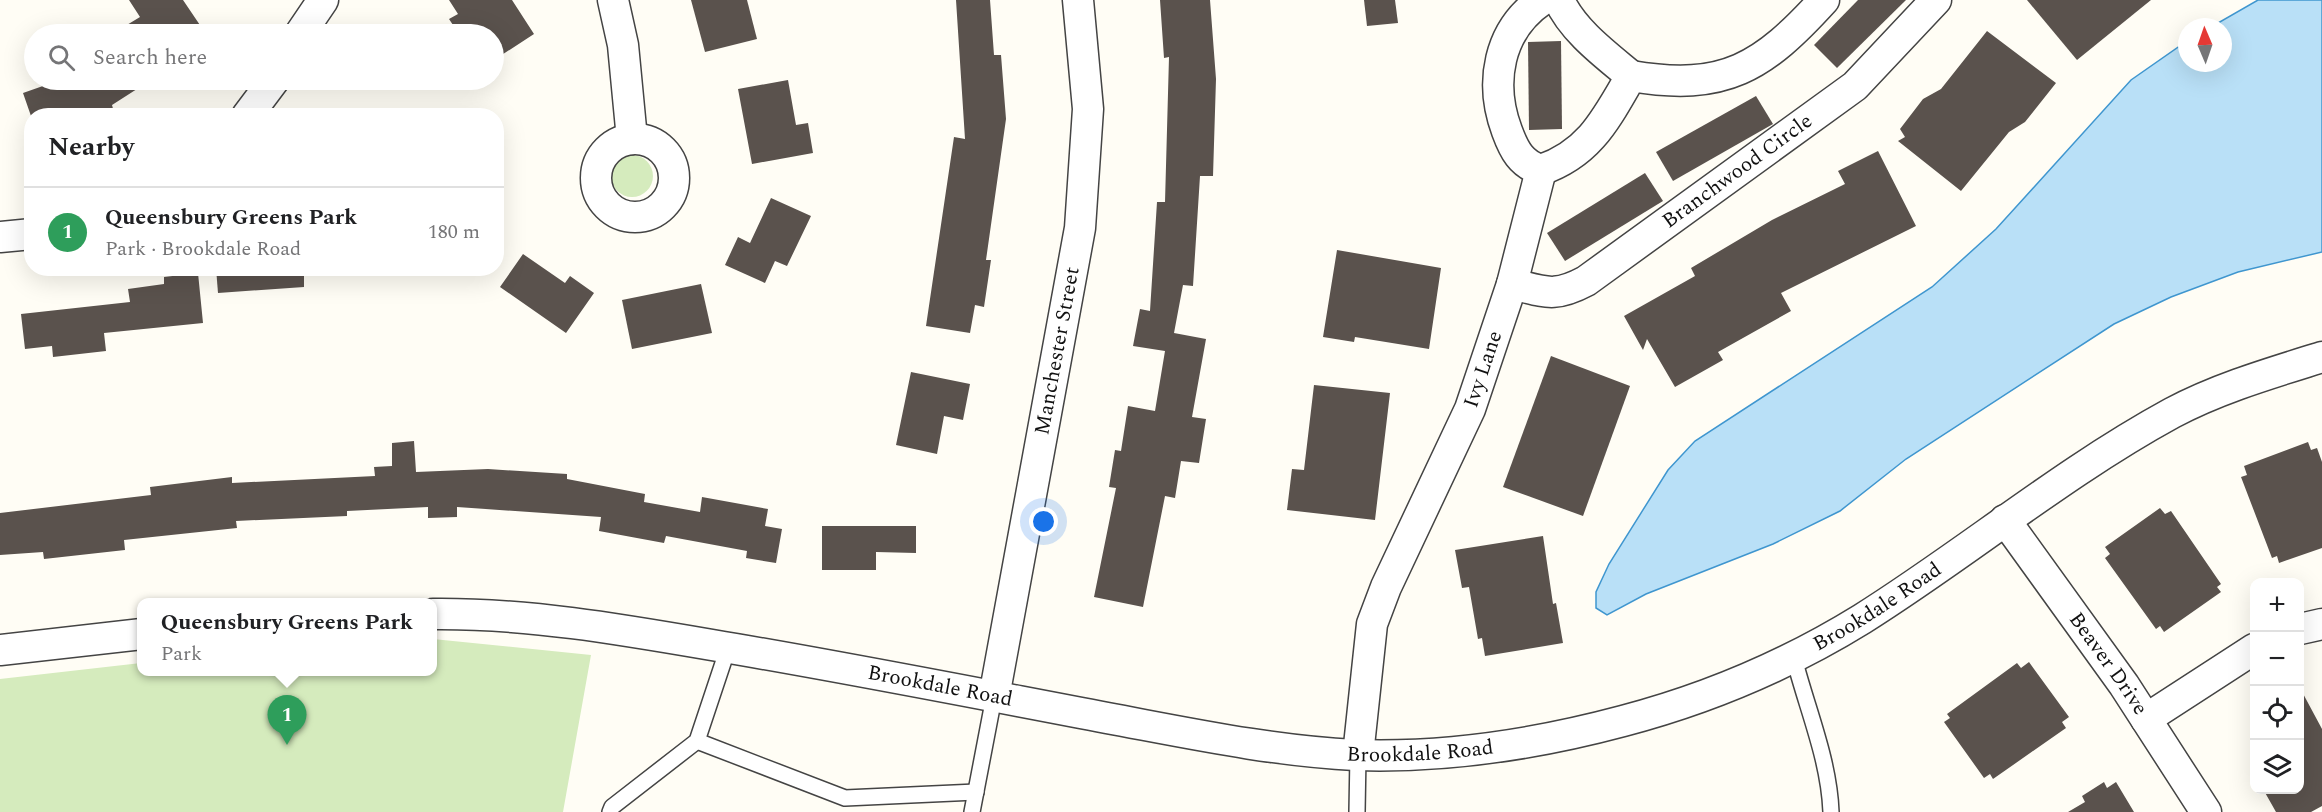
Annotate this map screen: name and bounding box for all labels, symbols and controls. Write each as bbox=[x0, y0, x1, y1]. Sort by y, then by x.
north arrow bbox=[2178, 18, 2232, 72]
search box bbox=[24, 24, 504, 90]
icon: search bbox=[45, 41, 78, 74]
text: Search here bbox=[93, 41, 207, 74]
street label: Branchwood Circle bbox=[1656, 106, 1819, 237]
text: Nearby bbox=[48, 127, 134, 167]
text: Queensbury Greens Park bbox=[105, 201, 357, 234]
text: 1 bbox=[62, 217, 73, 247]
text: 180 m bbox=[428, 217, 480, 247]
text: Park · Brookdale Road bbox=[105, 234, 301, 264]
street label: Manchester Street bbox=[1026, 264, 1089, 437]
street label: Ivy Lane bbox=[1455, 326, 1511, 412]
your location bbox=[1029, 507, 1058, 536]
street label: Brookdale Road bbox=[1807, 554, 1948, 660]
map controls bbox=[2250, 578, 2304, 794]
button: + bbox=[2250, 578, 2304, 632]
popup bbox=[137, 598, 437, 676]
text: Queensbury Greens Park bbox=[161, 606, 413, 639]
street label: Beaver Drive bbox=[2060, 606, 2156, 722]
button: − bbox=[2250, 632, 2304, 686]
text: Park bbox=[161, 639, 202, 669]
street label: Brookdale Road bbox=[865, 657, 1015, 716]
button: locate bbox=[2250, 686, 2304, 740]
pin: 1 bbox=[268, 696, 306, 745]
street label: Brookdale Road bbox=[1346, 731, 1496, 771]
button: layers bbox=[2250, 740, 2304, 794]

